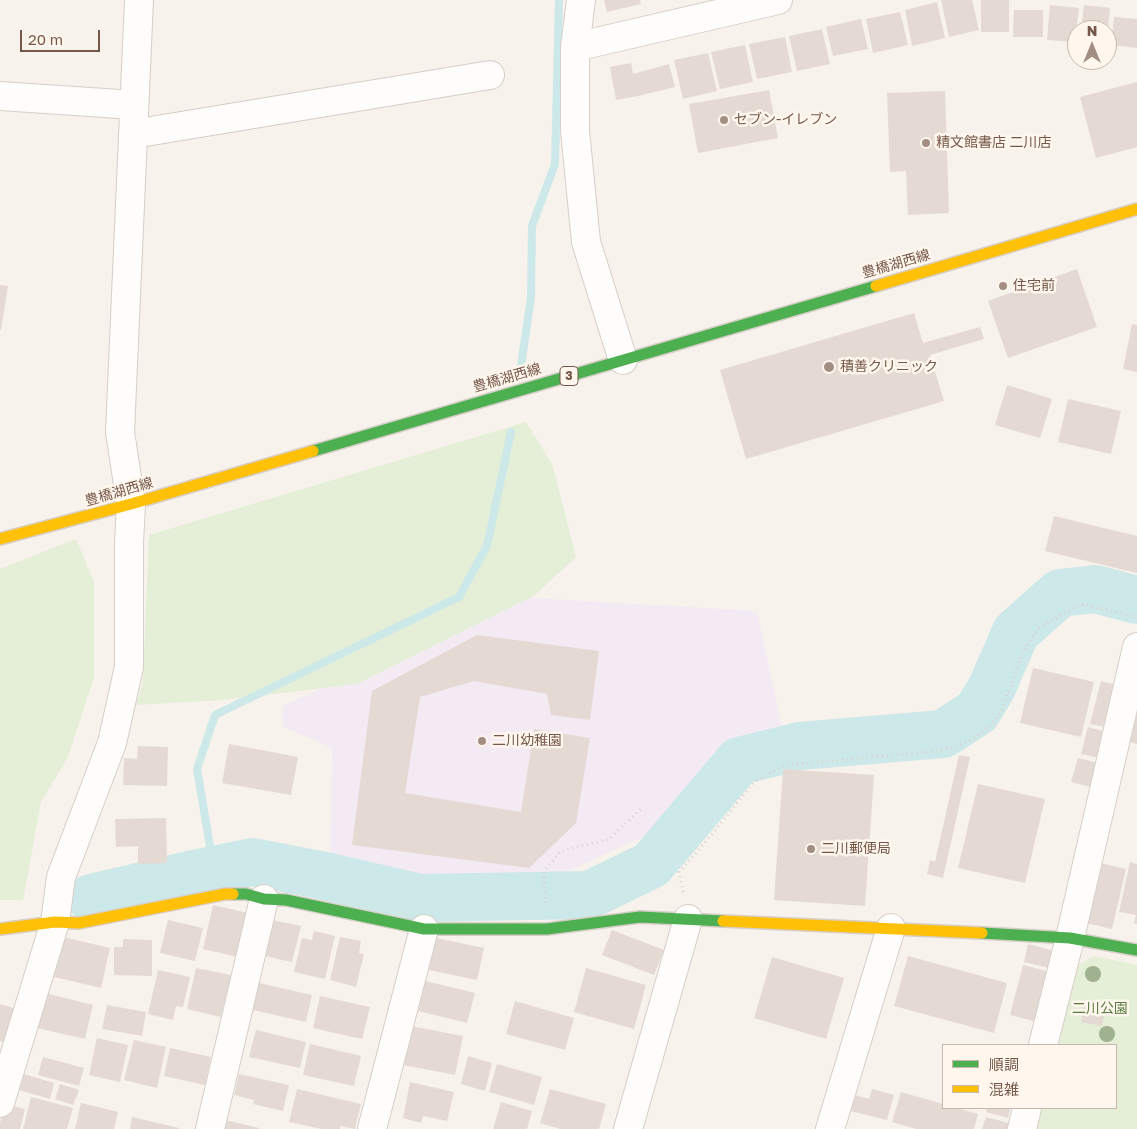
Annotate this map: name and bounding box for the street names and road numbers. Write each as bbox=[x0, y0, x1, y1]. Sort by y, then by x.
street label: 豊橋湖西線 bbox=[860, 246, 932, 282]
street label: 豊橋湖西線 bbox=[471, 360, 543, 396]
road number: 3 bbox=[560, 366, 578, 386]
street label: 豊橋湖西線 bbox=[83, 474, 155, 510]

